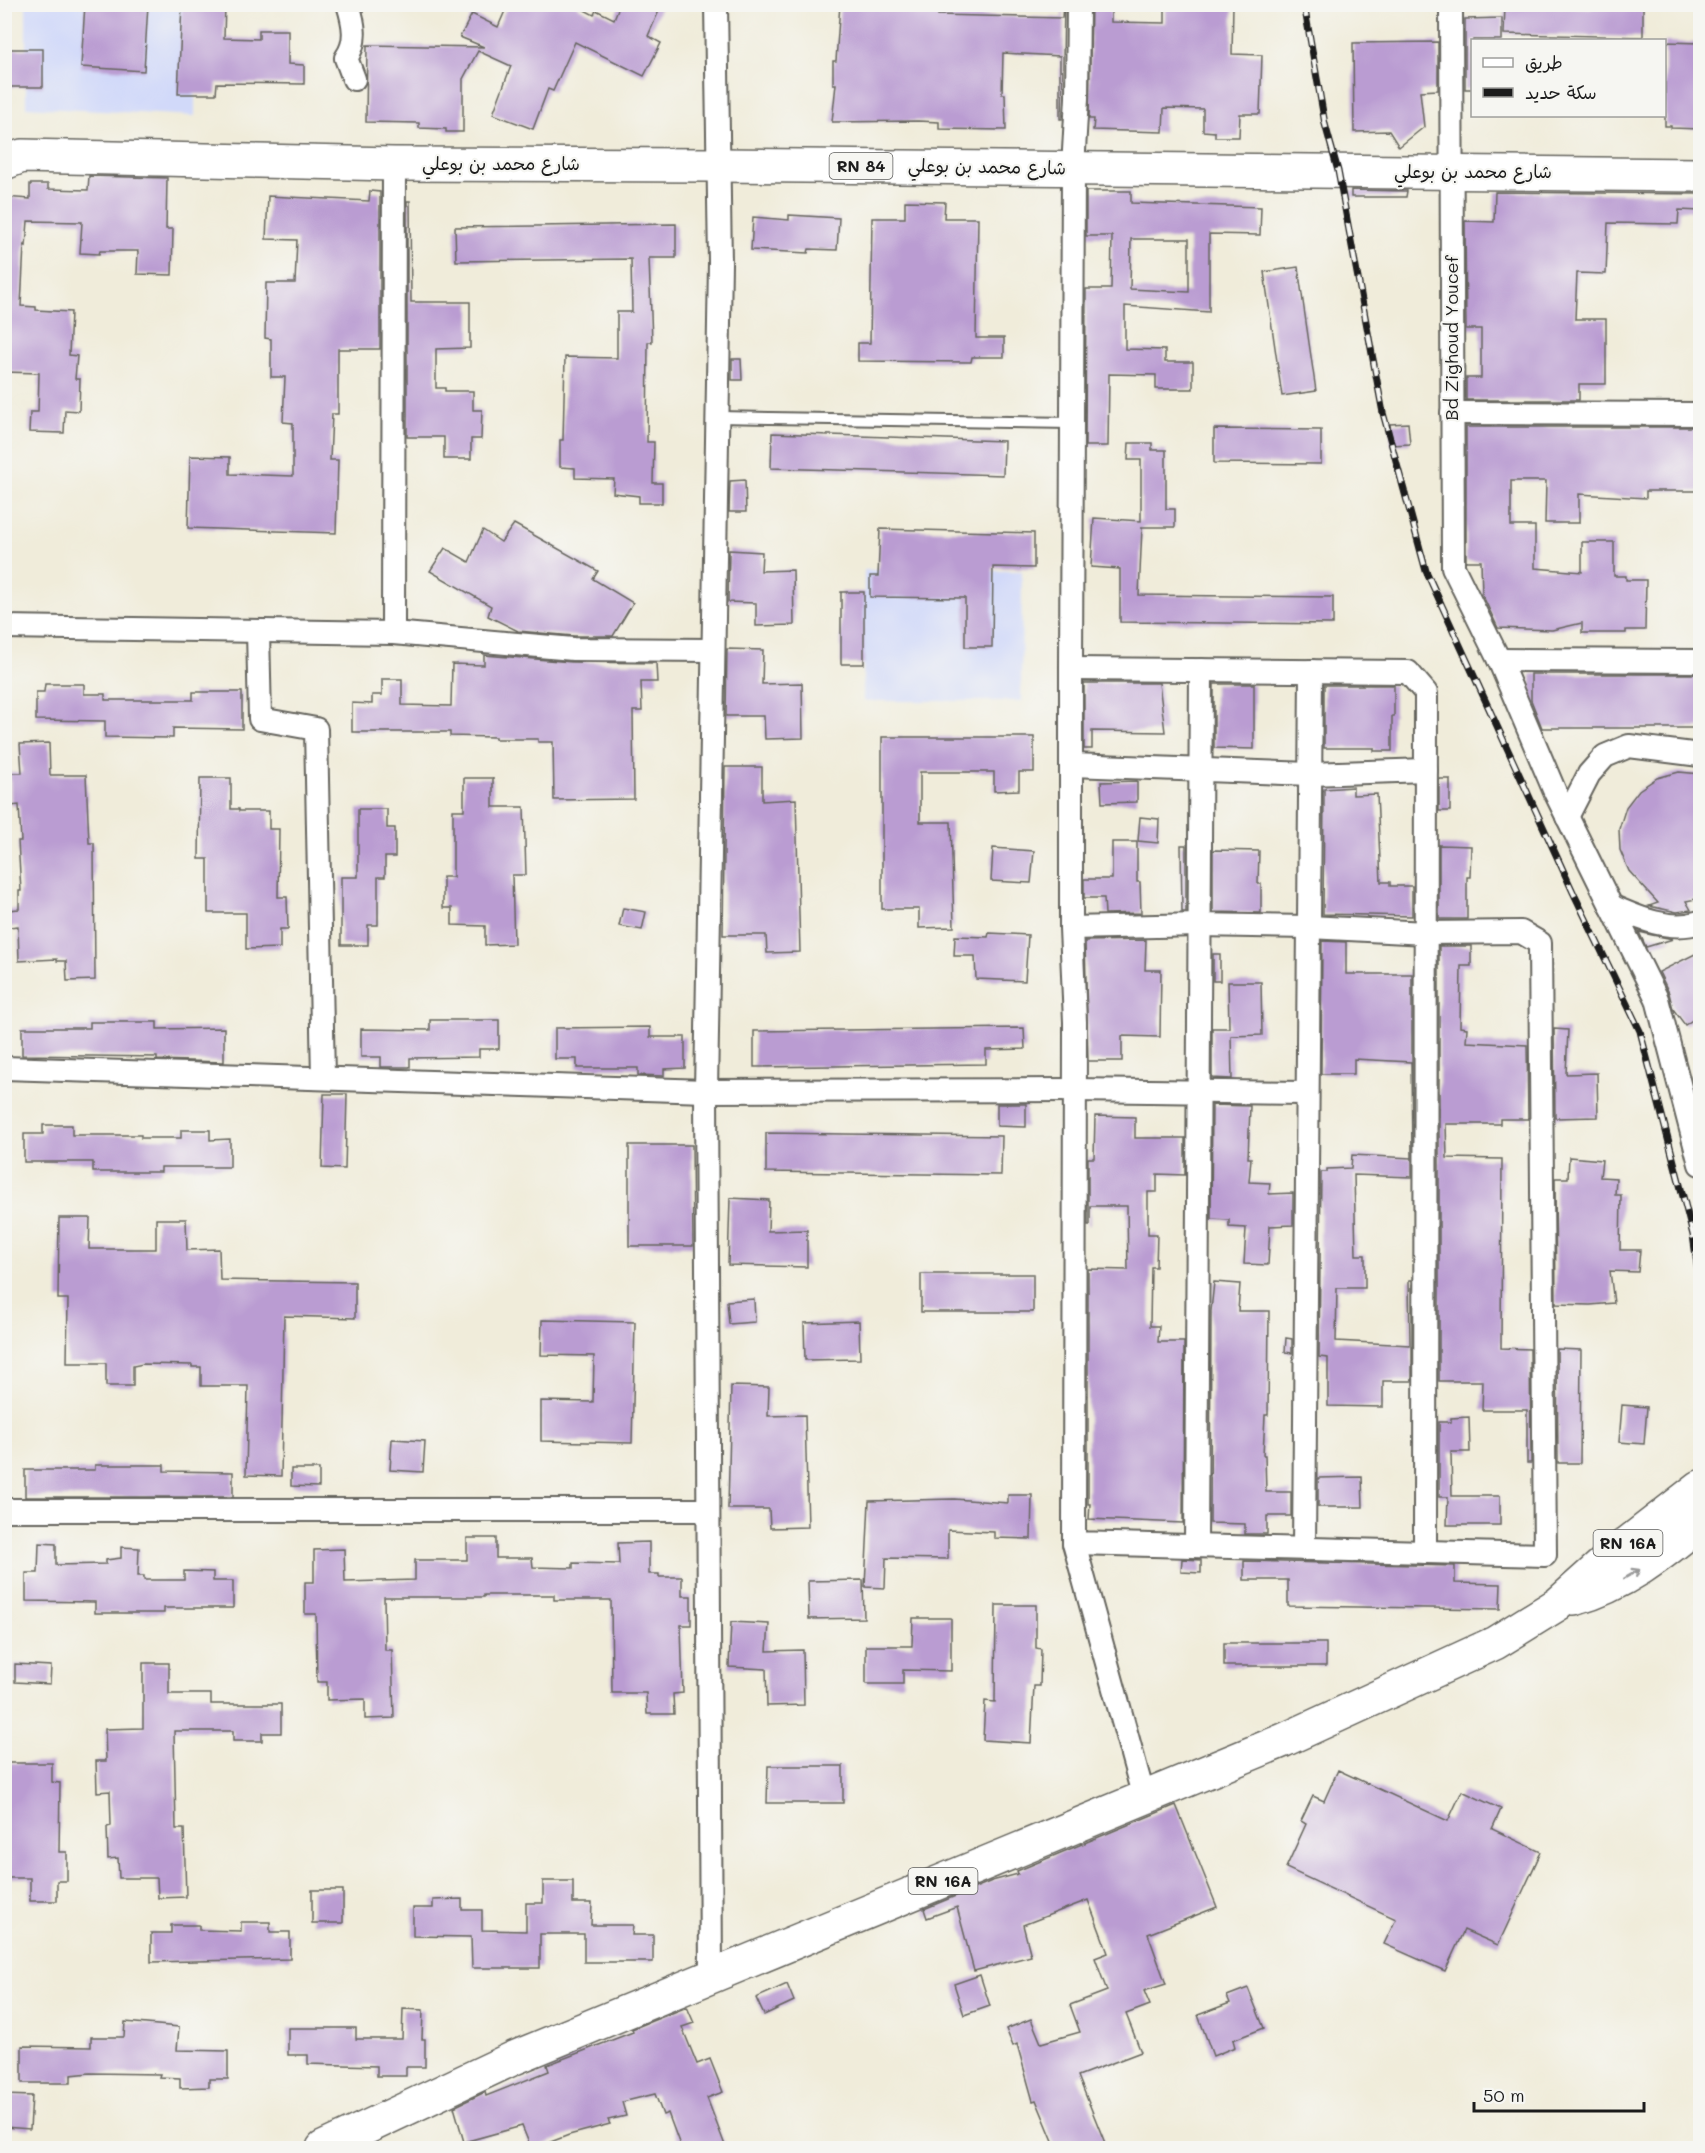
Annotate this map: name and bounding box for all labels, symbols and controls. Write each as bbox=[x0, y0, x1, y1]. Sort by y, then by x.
legend bbox=[1471, 39, 1666, 117]
text: طريق bbox=[1525, 50, 1563, 74]
text: سكة حديد bbox=[1525, 80, 1597, 104]
street label: شارع محمد بن بوعلي bbox=[422, 151, 580, 180]
road number: RN 84 bbox=[830, 153, 892, 179]
street label: شارع محمد بن بوعلي bbox=[908, 153, 1066, 184]
street label: شارع محمد بن بوعلي bbox=[1394, 159, 1552, 188]
street label: Bd Zighoud Youcef bbox=[1439, 254, 1463, 421]
road number: RN 16A bbox=[1594, 1530, 1662, 1556]
one-way arrow bbox=[1623, 1568, 1640, 1580]
road number: RN 16A bbox=[908, 1868, 978, 1894]
scale bar bbox=[1474, 2075, 1644, 2113]
text: 50 m bbox=[1483, 2083, 1525, 2107]

